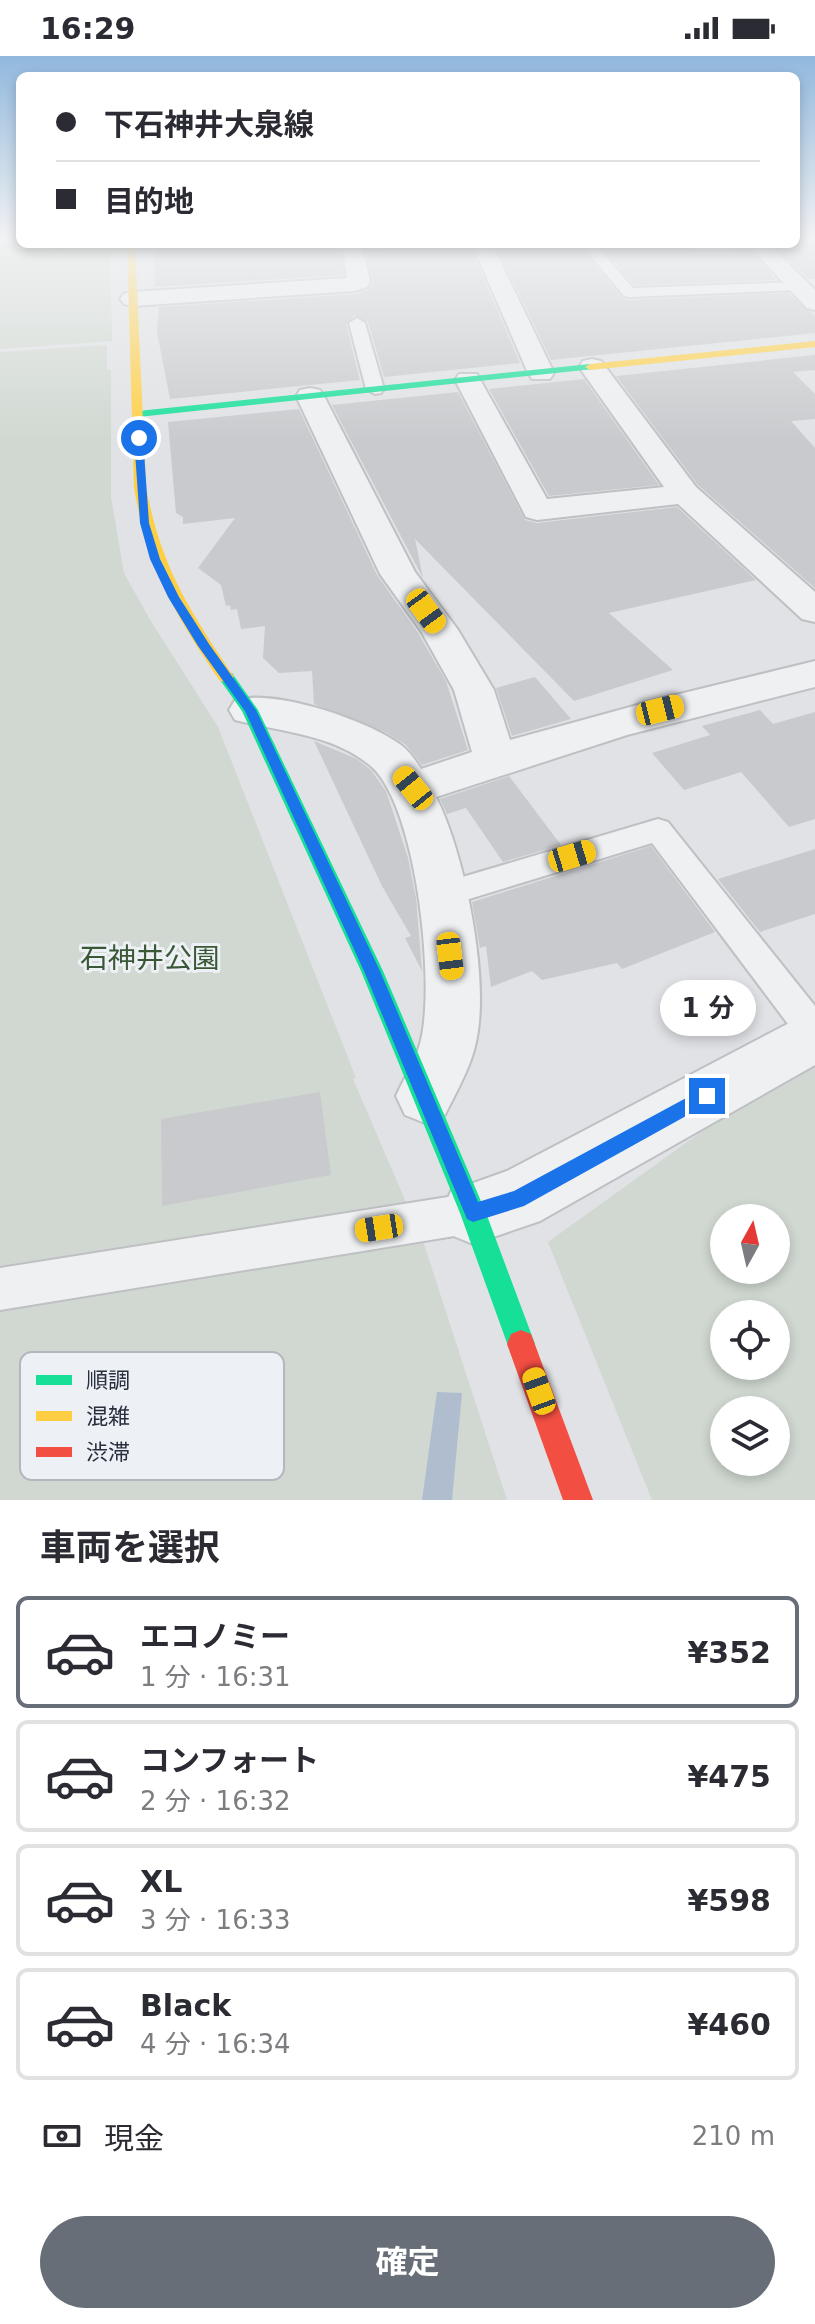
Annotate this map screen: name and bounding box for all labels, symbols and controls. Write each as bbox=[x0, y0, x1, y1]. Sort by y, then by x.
text: 16:29 bbox=[40, 11, 136, 46]
text: 下石神井大泉線 bbox=[104, 107, 314, 142]
text: 目的地 bbox=[104, 184, 194, 219]
route start bbox=[121, 420, 157, 456]
car bbox=[402, 585, 450, 637]
car bbox=[634, 693, 686, 727]
car bbox=[389, 762, 437, 814]
car bbox=[546, 838, 598, 874]
car bbox=[435, 931, 465, 981]
park label: 石神井公園 bbox=[80, 942, 220, 975]
callout: 1 分 bbox=[659, 980, 755, 1036]
text: 1 分 bbox=[681, 993, 735, 1023]
route end bbox=[689, 1078, 725, 1114]
north arrow bbox=[710, 1204, 790, 1284]
map controls bbox=[710, 1204, 790, 1476]
car bbox=[353, 1212, 405, 1244]
button: locate bbox=[710, 1300, 790, 1380]
legend bbox=[20, 1352, 284, 1480]
car bbox=[520, 1364, 558, 1418]
text: 順調 bbox=[86, 1368, 130, 1393]
button: layers bbox=[710, 1396, 790, 1476]
text: 混雑 bbox=[86, 1404, 130, 1429]
text: 渋滞 bbox=[86, 1440, 130, 1465]
text: 車両を選択 bbox=[40, 1527, 220, 1568]
icon: car bbox=[44, 1616, 116, 1688]
text: エコノミー bbox=[140, 1619, 290, 1654]
text: ¥352 bbox=[688, 1635, 771, 1670]
text: 1 分 · 16:31 bbox=[140, 1662, 291, 1692]
icon: car bbox=[44, 1740, 116, 1812]
text: コンフォート bbox=[140, 1743, 319, 1778]
text: ¥475 bbox=[688, 1759, 771, 1794]
text: 2 分 · 16:32 bbox=[140, 1786, 291, 1816]
icon: car bbox=[44, 1864, 116, 1936]
text: XL bbox=[140, 1864, 182, 1899]
text: ¥598 bbox=[688, 1883, 771, 1918]
text: 3 分 · 16:33 bbox=[140, 1905, 291, 1935]
icon: car bbox=[44, 1988, 116, 2060]
text: Black bbox=[140, 1988, 231, 2023]
text: ¥460 bbox=[688, 2007, 771, 2042]
text: 4 分 · 16:34 bbox=[140, 2029, 291, 2059]
icon: cash bbox=[40, 2114, 84, 2158]
text: 現金 bbox=[104, 2121, 164, 2156]
text: 210 m bbox=[692, 2121, 775, 2151]
button: 確定 bbox=[40, 2216, 775, 2308]

